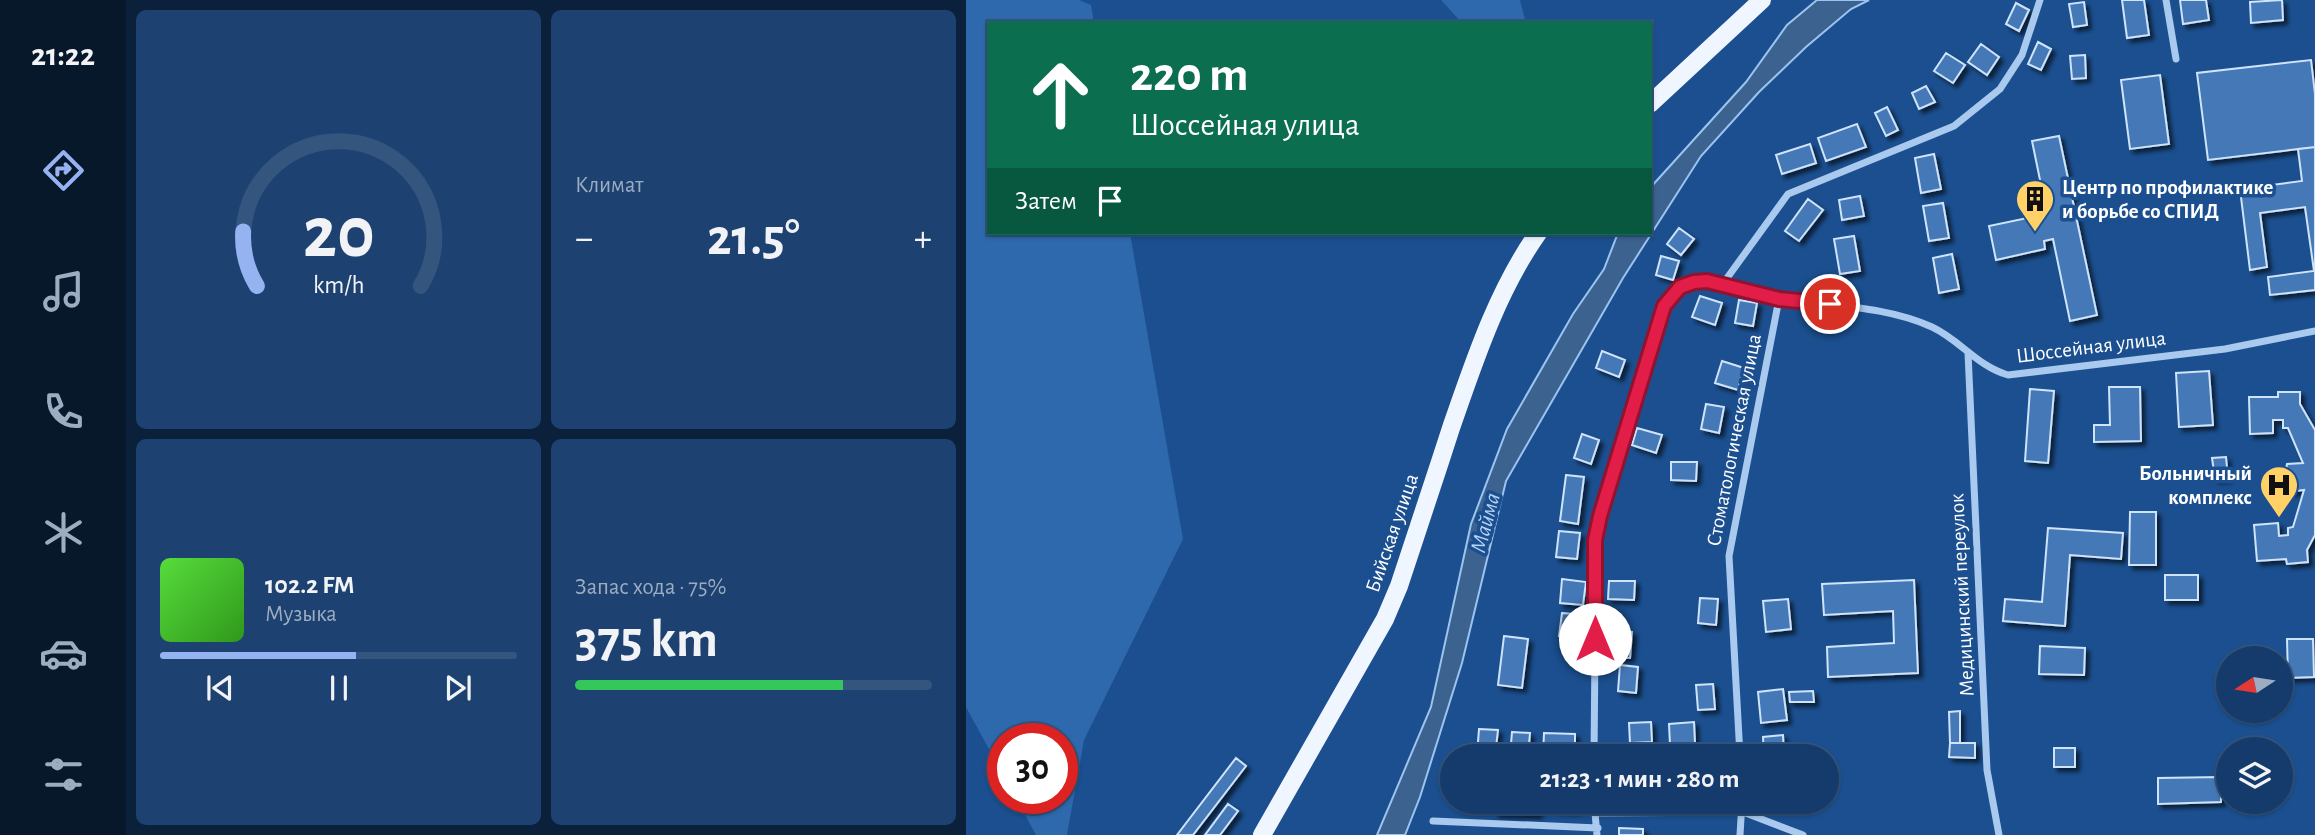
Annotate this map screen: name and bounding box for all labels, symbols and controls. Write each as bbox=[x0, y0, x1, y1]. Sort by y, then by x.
text: 21:22 bbox=[31, 39, 95, 71]
icon: ahead bbox=[1015, 49, 1106, 140]
text: 220 m bbox=[1130, 51, 1249, 100]
text: Шоссейная улица bbox=[1130, 109, 1360, 141]
icon: directions bbox=[39, 146, 88, 195]
text: Климат bbox=[575, 174, 644, 197]
place label: Центр по профилактике и борьбе со СПИД bbox=[2062, 177, 2274, 222]
building icon: Центр по профилактике и борьбе со СПИД bbox=[2014, 178, 2056, 233]
icon: arrive bbox=[1091, 182, 1129, 220]
text: Затем bbox=[1015, 188, 1077, 214]
text: 20 bbox=[302, 198, 375, 271]
text: 21.5° bbox=[707, 212, 800, 264]
text: − bbox=[575, 220, 593, 258]
text: + bbox=[914, 220, 932, 258]
icon: music bbox=[39, 267, 88, 316]
text: km/h bbox=[313, 272, 364, 297]
pin bbox=[1800, 274, 1860, 334]
icon: arrive bbox=[1811, 285, 1849, 323]
street label: Шоссейная улица bbox=[2015, 327, 2167, 367]
street label: Стоматологическая улица bbox=[1703, 332, 1765, 548]
icon: phone bbox=[39, 387, 88, 436]
place label: Больничный комплекс bbox=[2139, 463, 2252, 508]
hospital icon: Больничный комплекс bbox=[2258, 464, 2300, 519]
street label: Бийская улица bbox=[1362, 471, 1422, 595]
water label: Майма bbox=[1467, 491, 1505, 555]
street label: Медицинский переулок bbox=[1946, 493, 1978, 697]
icon: climate bbox=[39, 508, 88, 557]
text: 102.2 FM bbox=[265, 572, 355, 598]
text: Запас хода · 75% bbox=[575, 576, 727, 599]
position arrow bbox=[1558, 602, 1632, 676]
text: Музыка bbox=[265, 603, 337, 626]
text: 375 km bbox=[575, 614, 718, 666]
icon: car bbox=[39, 629, 88, 678]
north arrow bbox=[2216, 646, 2292, 723]
map controls bbox=[2216, 646, 2293, 814]
icon: previous bbox=[201, 669, 239, 707]
icon: pause bbox=[320, 669, 358, 707]
icon: next bbox=[439, 669, 477, 707]
speed limit sign: 30 bbox=[987, 723, 1078, 814]
button: layers bbox=[2216, 737, 2293, 814]
icon: filters bbox=[39, 750, 88, 799]
text: 21:23 · 1 мин · 280 m bbox=[1539, 766, 1740, 792]

